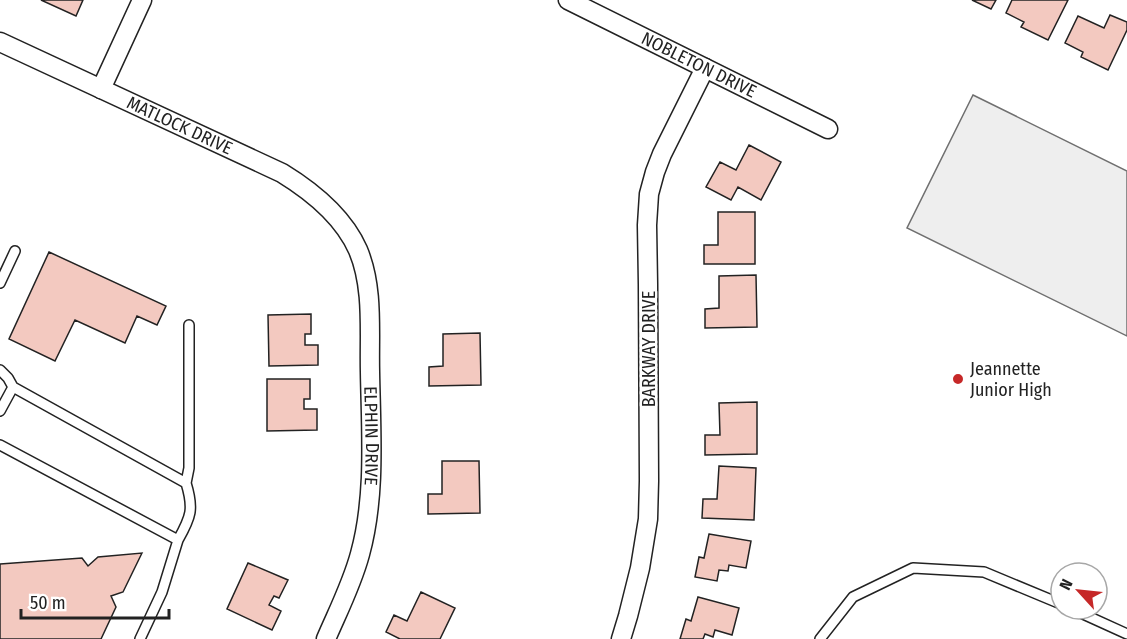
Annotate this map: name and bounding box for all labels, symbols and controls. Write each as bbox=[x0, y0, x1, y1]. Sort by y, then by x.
street label: NOBLETON DRIVE bbox=[638, 27, 760, 103]
street label: MATLOCK DRIVE bbox=[123, 91, 236, 159]
street label: BARKWAY DRIVE bbox=[638, 291, 660, 407]
place label: Jeannette Junior High bbox=[970, 358, 1052, 401]
marker: Jeannette Junior High bbox=[951, 372, 965, 386]
street label: ELPHIN DRIVE bbox=[359, 386, 383, 486]
north arrow bbox=[1049, 561, 1109, 621]
text: N bbox=[1055, 576, 1077, 593]
scale bar bbox=[21, 582, 170, 620]
text: 50 m bbox=[30, 592, 66, 614]

